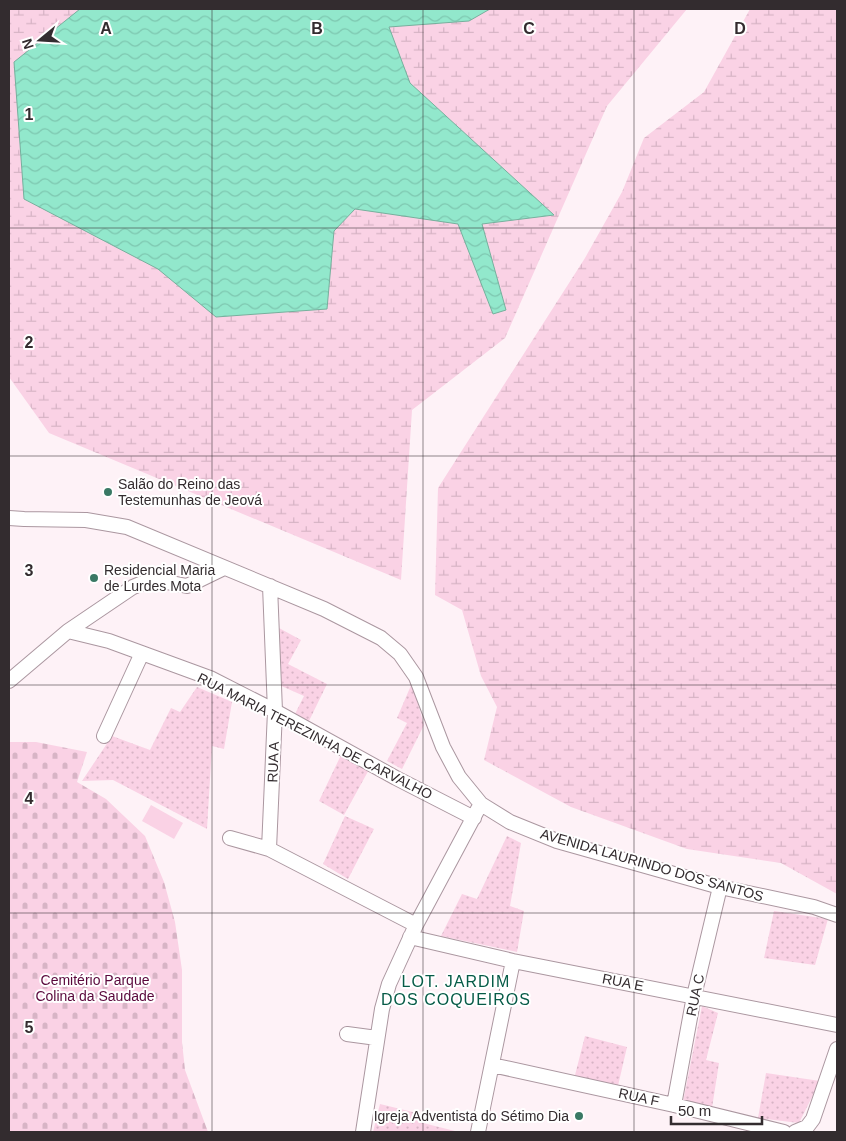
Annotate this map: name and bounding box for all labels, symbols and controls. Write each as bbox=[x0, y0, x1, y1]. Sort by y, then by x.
north arrow bbox=[15, 15, 65, 65]
text: A bbox=[100, 20, 112, 37]
text: B bbox=[311, 20, 323, 37]
text: C bbox=[523, 20, 535, 37]
text: D bbox=[734, 20, 746, 37]
text: N bbox=[18, 37, 37, 51]
text: 1 bbox=[25, 106, 34, 123]
text: 2 bbox=[25, 334, 34, 351]
place label: Salão do Reino das Testemunhas de Jeová bbox=[118, 476, 262, 508]
marker: Salão do Reino das Testemunhas de Jeová bbox=[102, 486, 114, 498]
text: 3 bbox=[25, 562, 34, 579]
place label: Residencial Maria de Lurdes Mota bbox=[104, 562, 215, 594]
marker: Residencial Maria de Lurdes Mota bbox=[88, 572, 100, 584]
street label: RUA MARIA TEREZINHA DE CARVALHO bbox=[195, 670, 435, 803]
street label: RUA A bbox=[264, 740, 282, 783]
text: 4 bbox=[25, 790, 34, 807]
street label: AVENIDA LAURINDO DOS SANTOS bbox=[539, 825, 765, 905]
street label: RUA E bbox=[601, 970, 645, 994]
park label: Cemitério Parque Colina da Saudade bbox=[35, 972, 155, 1004]
street label: RUA C bbox=[683, 972, 707, 1018]
district label: LOT. JARDIM DOS COQUEIROS bbox=[381, 973, 531, 1008]
text: 5 bbox=[25, 1019, 34, 1036]
street label: RUA F bbox=[617, 1085, 661, 1109]
scale bar bbox=[671, 1094, 762, 1126]
text: 50 m bbox=[678, 1102, 711, 1119]
place label: Igreja Adventista do Sétimo Dia bbox=[374, 1108, 569, 1124]
marker: Igreja Adventista do Sétimo Dia bbox=[573, 1110, 585, 1122]

